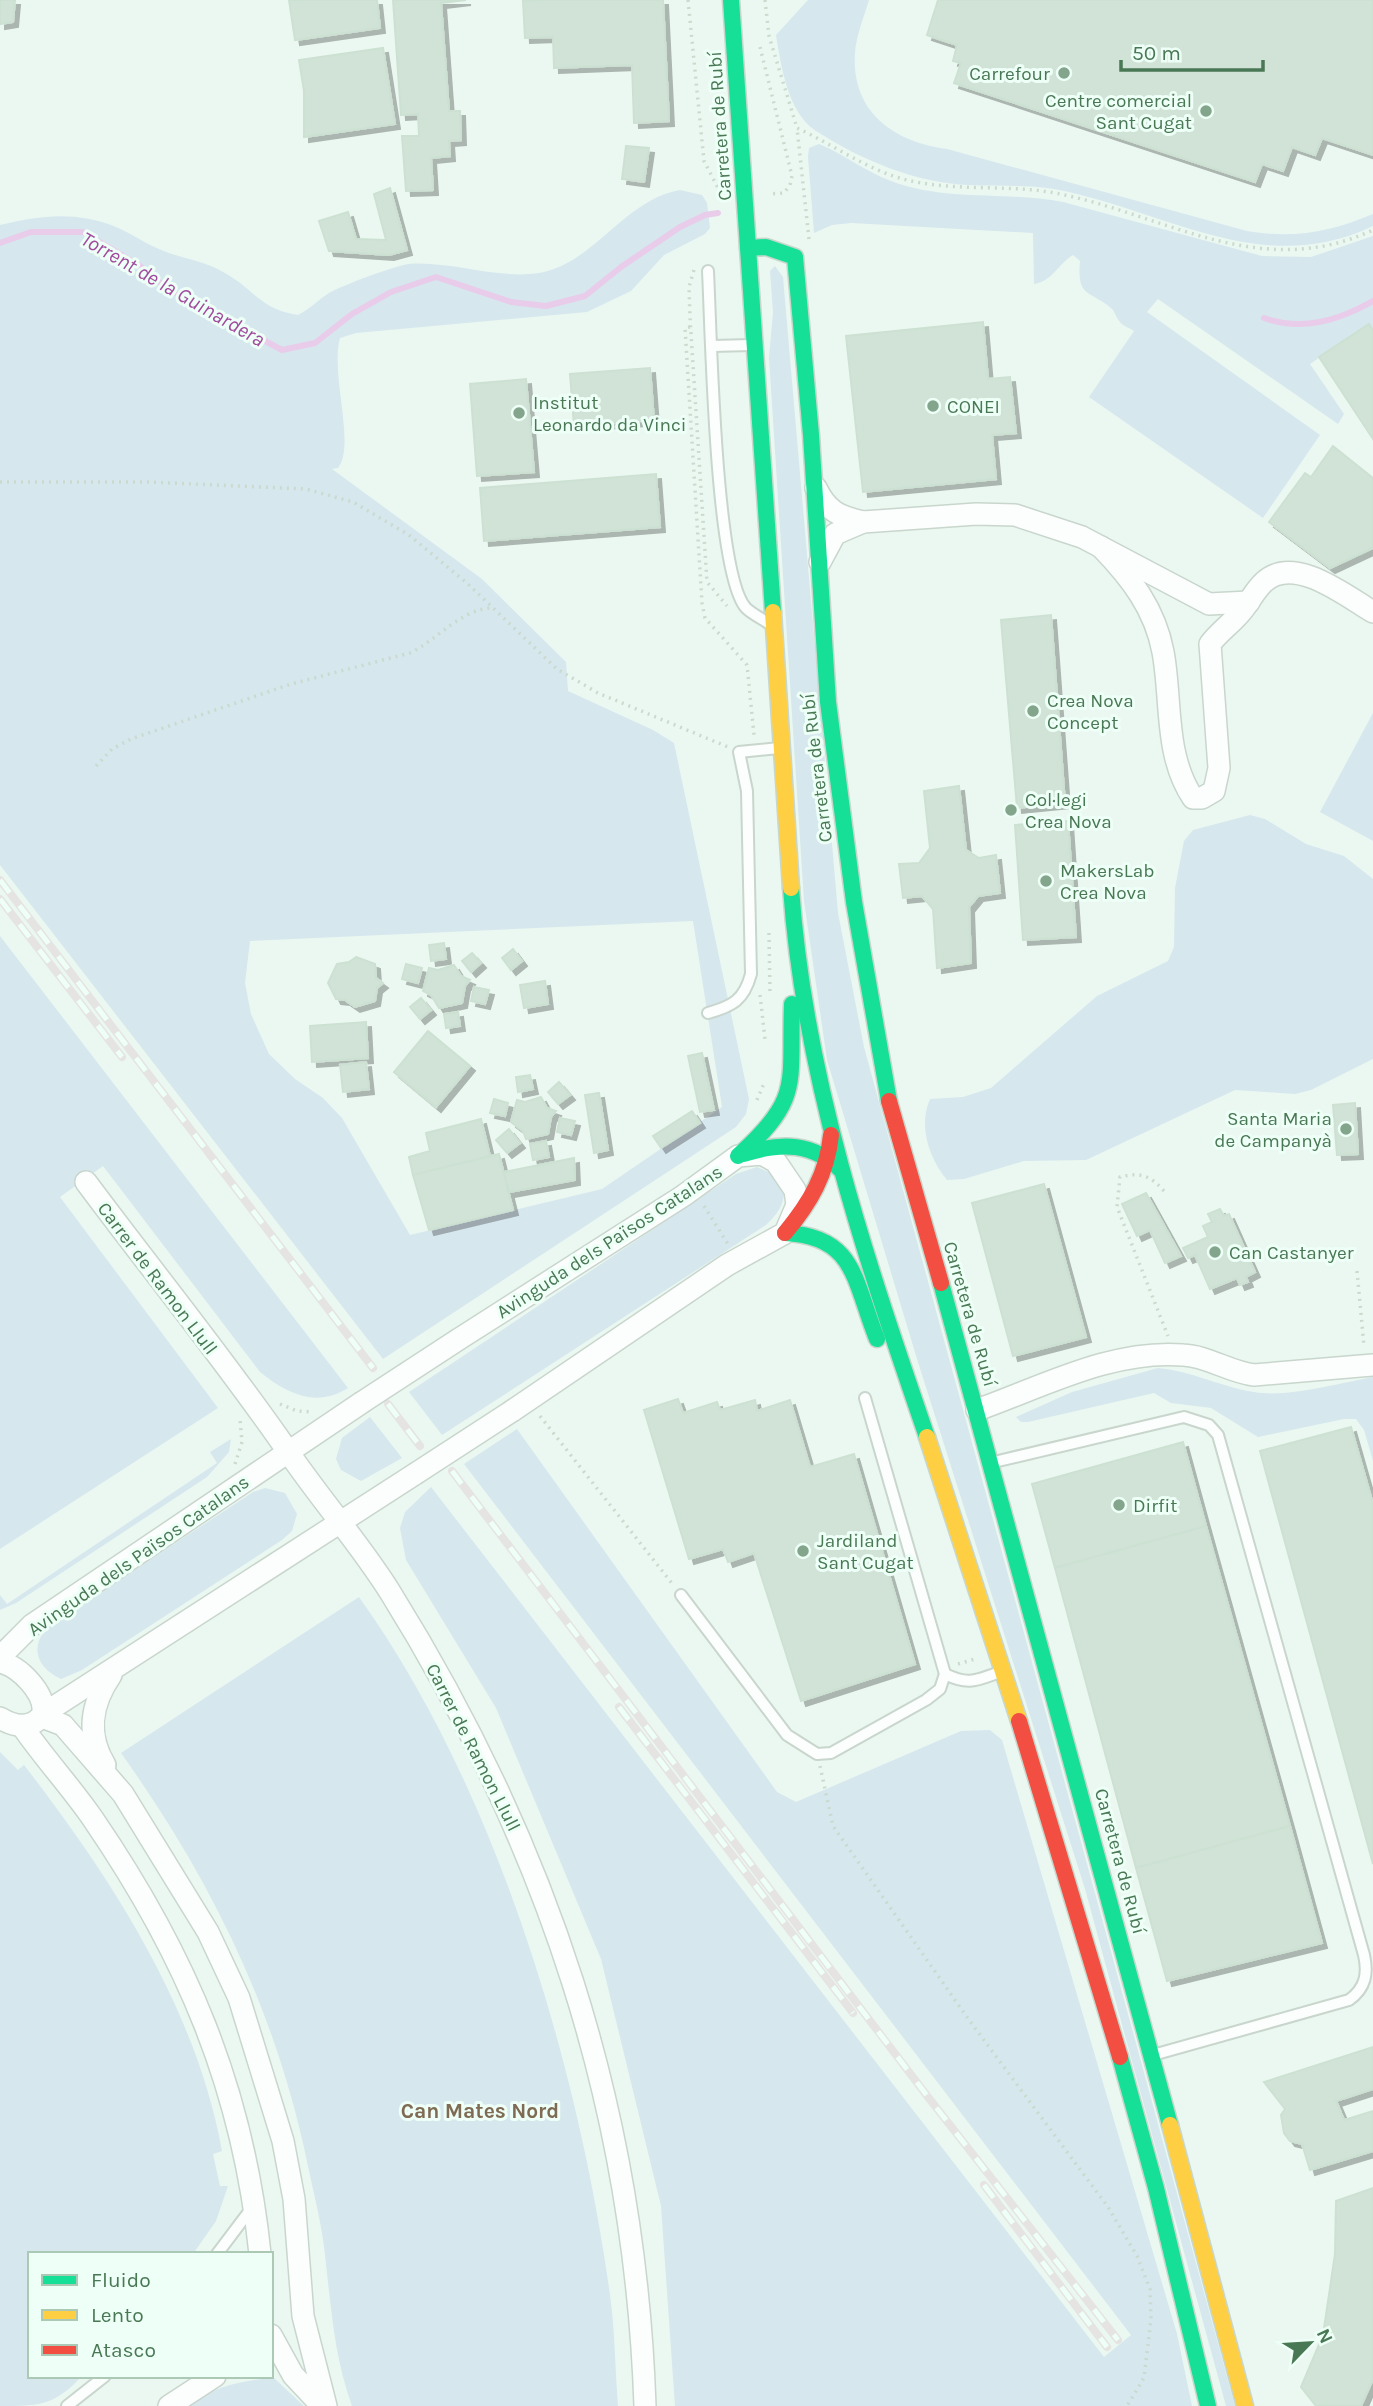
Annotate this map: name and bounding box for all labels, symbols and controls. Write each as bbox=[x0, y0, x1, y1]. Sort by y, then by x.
scale bar bbox=[1121, 28, 1263, 72]
text: 50 m bbox=[1132, 41, 1181, 65]
street label: Carretera de Rubí bbox=[704, 50, 736, 201]
place label: Carrefour bbox=[969, 63, 1050, 85]
marker: Carrefour bbox=[1056, 65, 1072, 81]
place label: Centre comercial Sant Cugat bbox=[1045, 90, 1192, 134]
marker: Centre comercial Sant Cugat bbox=[1198, 103, 1214, 119]
water label: Torrent de la Guinardera bbox=[77, 226, 269, 352]
place label: Institut Leonardo da Vinci bbox=[533, 392, 686, 436]
place label: CONEI bbox=[947, 396, 1000, 418]
marker: CONEI bbox=[925, 398, 941, 414]
marker: Institut Leonardo da Vinci bbox=[511, 405, 527, 421]
place label: Crea Nova Concept bbox=[1047, 690, 1134, 734]
street label: Carretera de Rubí bbox=[797, 692, 837, 844]
marker: Crea Nova Concept bbox=[1025, 703, 1041, 719]
place label: Col·legi Crea Nova bbox=[1025, 789, 1112, 833]
marker: Col·legi Crea Nova bbox=[1003, 802, 1019, 818]
place label: MakersLab Crea Nova bbox=[1060, 860, 1154, 904]
marker: MakersLab Crea Nova bbox=[1038, 873, 1054, 889]
place label: Santa Maria de Campanyà bbox=[1214, 1108, 1332, 1152]
marker: Santa Maria de Campanyà bbox=[1338, 1121, 1354, 1137]
street label: Avinguda dels Països Catalans bbox=[492, 1160, 727, 1323]
street label: Carrer de Ramon Llull bbox=[93, 1198, 222, 1359]
street label: Carretera de Rubí bbox=[939, 1239, 1001, 1390]
place label: Can Castanyer bbox=[1229, 1242, 1354, 1264]
marker: Can Castanyer bbox=[1207, 1244, 1223, 1260]
street label: Avinguda dels Països Catalans bbox=[24, 1471, 253, 1641]
place label: Dirfit bbox=[1133, 1495, 1177, 1517]
marker: Dirfit bbox=[1111, 1497, 1127, 1513]
place label: Jardiland Sant Cugat bbox=[817, 1530, 914, 1574]
marker: Jardiland Sant Cugat bbox=[795, 1543, 811, 1559]
street label: Carrer de Ramon Llull bbox=[421, 1660, 525, 1835]
street label: Carretera de Rubí bbox=[1090, 1786, 1150, 1937]
district label: Can Mates Nord bbox=[401, 2099, 559, 2123]
legend bbox=[28, 2252, 273, 2378]
text: Fluido bbox=[91, 2268, 151, 2292]
text: Lento bbox=[91, 2303, 144, 2327]
north arrow bbox=[1275, 2308, 1345, 2378]
text: N bbox=[1312, 2325, 1337, 2347]
text: Atasco bbox=[91, 2338, 156, 2362]

